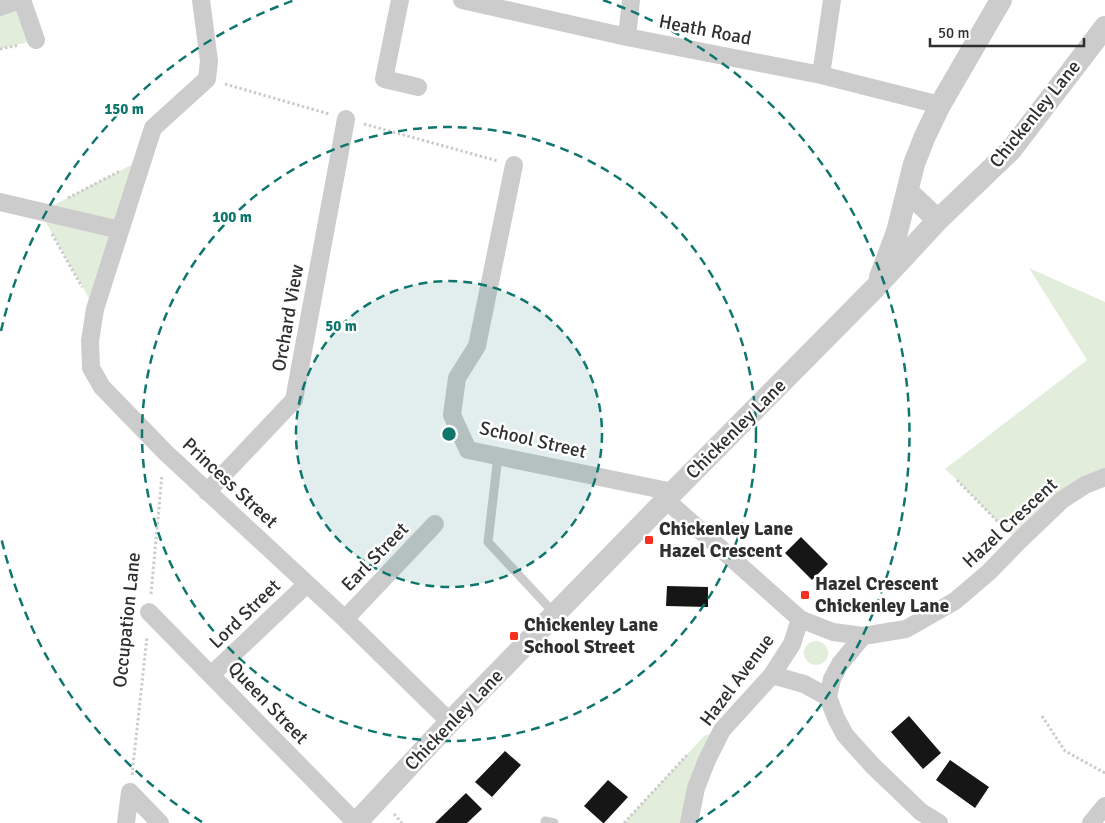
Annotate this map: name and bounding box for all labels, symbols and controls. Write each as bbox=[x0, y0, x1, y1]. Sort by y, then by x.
street label: Heath Road bbox=[657, 9, 753, 51]
scale bar bbox=[930, 15, 1084, 47]
text: 50 m bbox=[938, 24, 969, 42]
street label: Chickenley Lane bbox=[984, 55, 1086, 173]
text: 150 m bbox=[104, 100, 144, 118]
text: 100 m bbox=[212, 208, 252, 226]
street label: Orchard View bbox=[267, 262, 309, 373]
text: 50 m bbox=[325, 317, 357, 335]
street label: Chickenley Lane bbox=[681, 374, 791, 484]
street label: School Street bbox=[477, 416, 589, 464]
centre of rings bbox=[440, 425, 458, 443]
street label: Princess Street bbox=[177, 433, 283, 534]
street label: Hazel Crescent bbox=[957, 473, 1063, 573]
street label: Earl Street bbox=[336, 517, 414, 596]
place label: Chickenley Lane Hazel Crescent bbox=[659, 517, 793, 563]
marker: Chickenley Lane Hazel Crescent bbox=[643, 534, 655, 546]
street label: Occupation Lane bbox=[108, 551, 146, 689]
place label: Hazel Crescent Chickenley Lane bbox=[815, 572, 949, 618]
street label: Lord Street bbox=[204, 574, 286, 654]
marker: Hazel Crescent Chickenley Lane bbox=[799, 589, 811, 601]
place label: Chickenley Lane School Street bbox=[524, 613, 658, 659]
street label: Hazel Avenue bbox=[695, 629, 779, 731]
marker: Chickenley Lane School Street bbox=[508, 630, 520, 642]
street label: Queen Street bbox=[223, 657, 314, 750]
street label: Chickenley Lane bbox=[400, 664, 508, 776]

